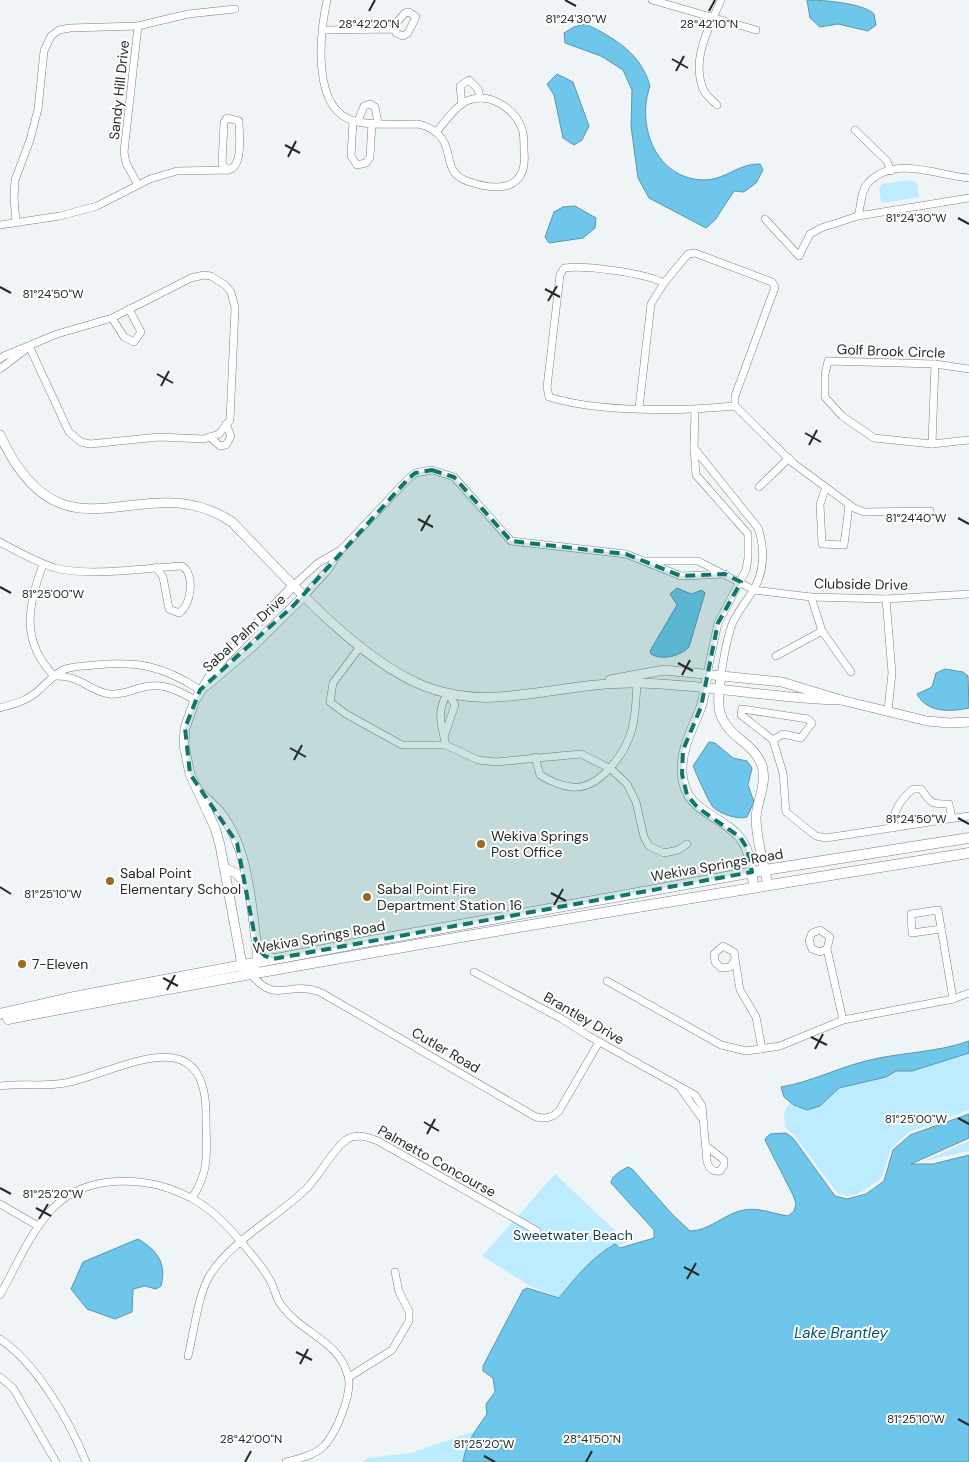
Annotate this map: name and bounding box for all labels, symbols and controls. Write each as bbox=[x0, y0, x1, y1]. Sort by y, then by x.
text: 81°24'30"W bbox=[545, 11, 607, 27]
text: 28°42'20"N bbox=[338, 16, 400, 32]
text: 28°42'10"N bbox=[680, 16, 738, 32]
street label: Sandy Hill Drive bbox=[105, 39, 133, 141]
text: 81°24'30"W bbox=[885, 210, 947, 226]
text: 81°24'50"W bbox=[22, 286, 84, 302]
street label: Golf Brook Circle bbox=[836, 340, 946, 362]
text: 81°24'40"W bbox=[886, 510, 947, 526]
street label: Clubside Drive bbox=[814, 574, 908, 594]
text: 81°25'00"W bbox=[22, 586, 85, 602]
street label: Sabal Palm Drive bbox=[199, 590, 289, 676]
text: 81°24'50"W bbox=[885, 811, 947, 827]
place label: Wekiva Springs Post Office bbox=[491, 827, 589, 861]
marker: Wekiva Springs Post Office bbox=[475, 838, 487, 850]
street label: Wekiva Springs Road bbox=[649, 844, 785, 886]
place label: Sabal Point Elementary School bbox=[120, 864, 241, 898]
marker: Sabal Point Elementary School bbox=[104, 875, 116, 887]
place label: Sabal Point Fire Department Station 16 bbox=[377, 880, 522, 914]
text: 81°25'10"W bbox=[24, 886, 82, 902]
marker: Sabal Point Fire Department Station 16 bbox=[361, 891, 373, 903]
street label: Wekiva Springs Road bbox=[251, 916, 387, 958]
place label: 7-Eleven bbox=[32, 955, 88, 973]
marker: 7-Eleven bbox=[16, 958, 28, 970]
street label: Brantley Drive bbox=[540, 988, 628, 1048]
street label: Cutler Road bbox=[409, 1023, 483, 1077]
text: 81°25'00"W bbox=[885, 1111, 948, 1127]
street label: Palmetto Concourse bbox=[375, 1121, 499, 1201]
text: 81°25'20"W bbox=[23, 1186, 84, 1202]
park label: Sweetwater Beach bbox=[513, 1226, 633, 1244]
water label: Lake Brantley bbox=[794, 1323, 888, 1343]
text: 81°25'10"W bbox=[887, 1411, 945, 1427]
text: 28°42'00"N bbox=[220, 1431, 282, 1447]
text: 28°41'50"N bbox=[563, 1431, 621, 1447]
text: 81°25'20"W bbox=[454, 1436, 515, 1452]

